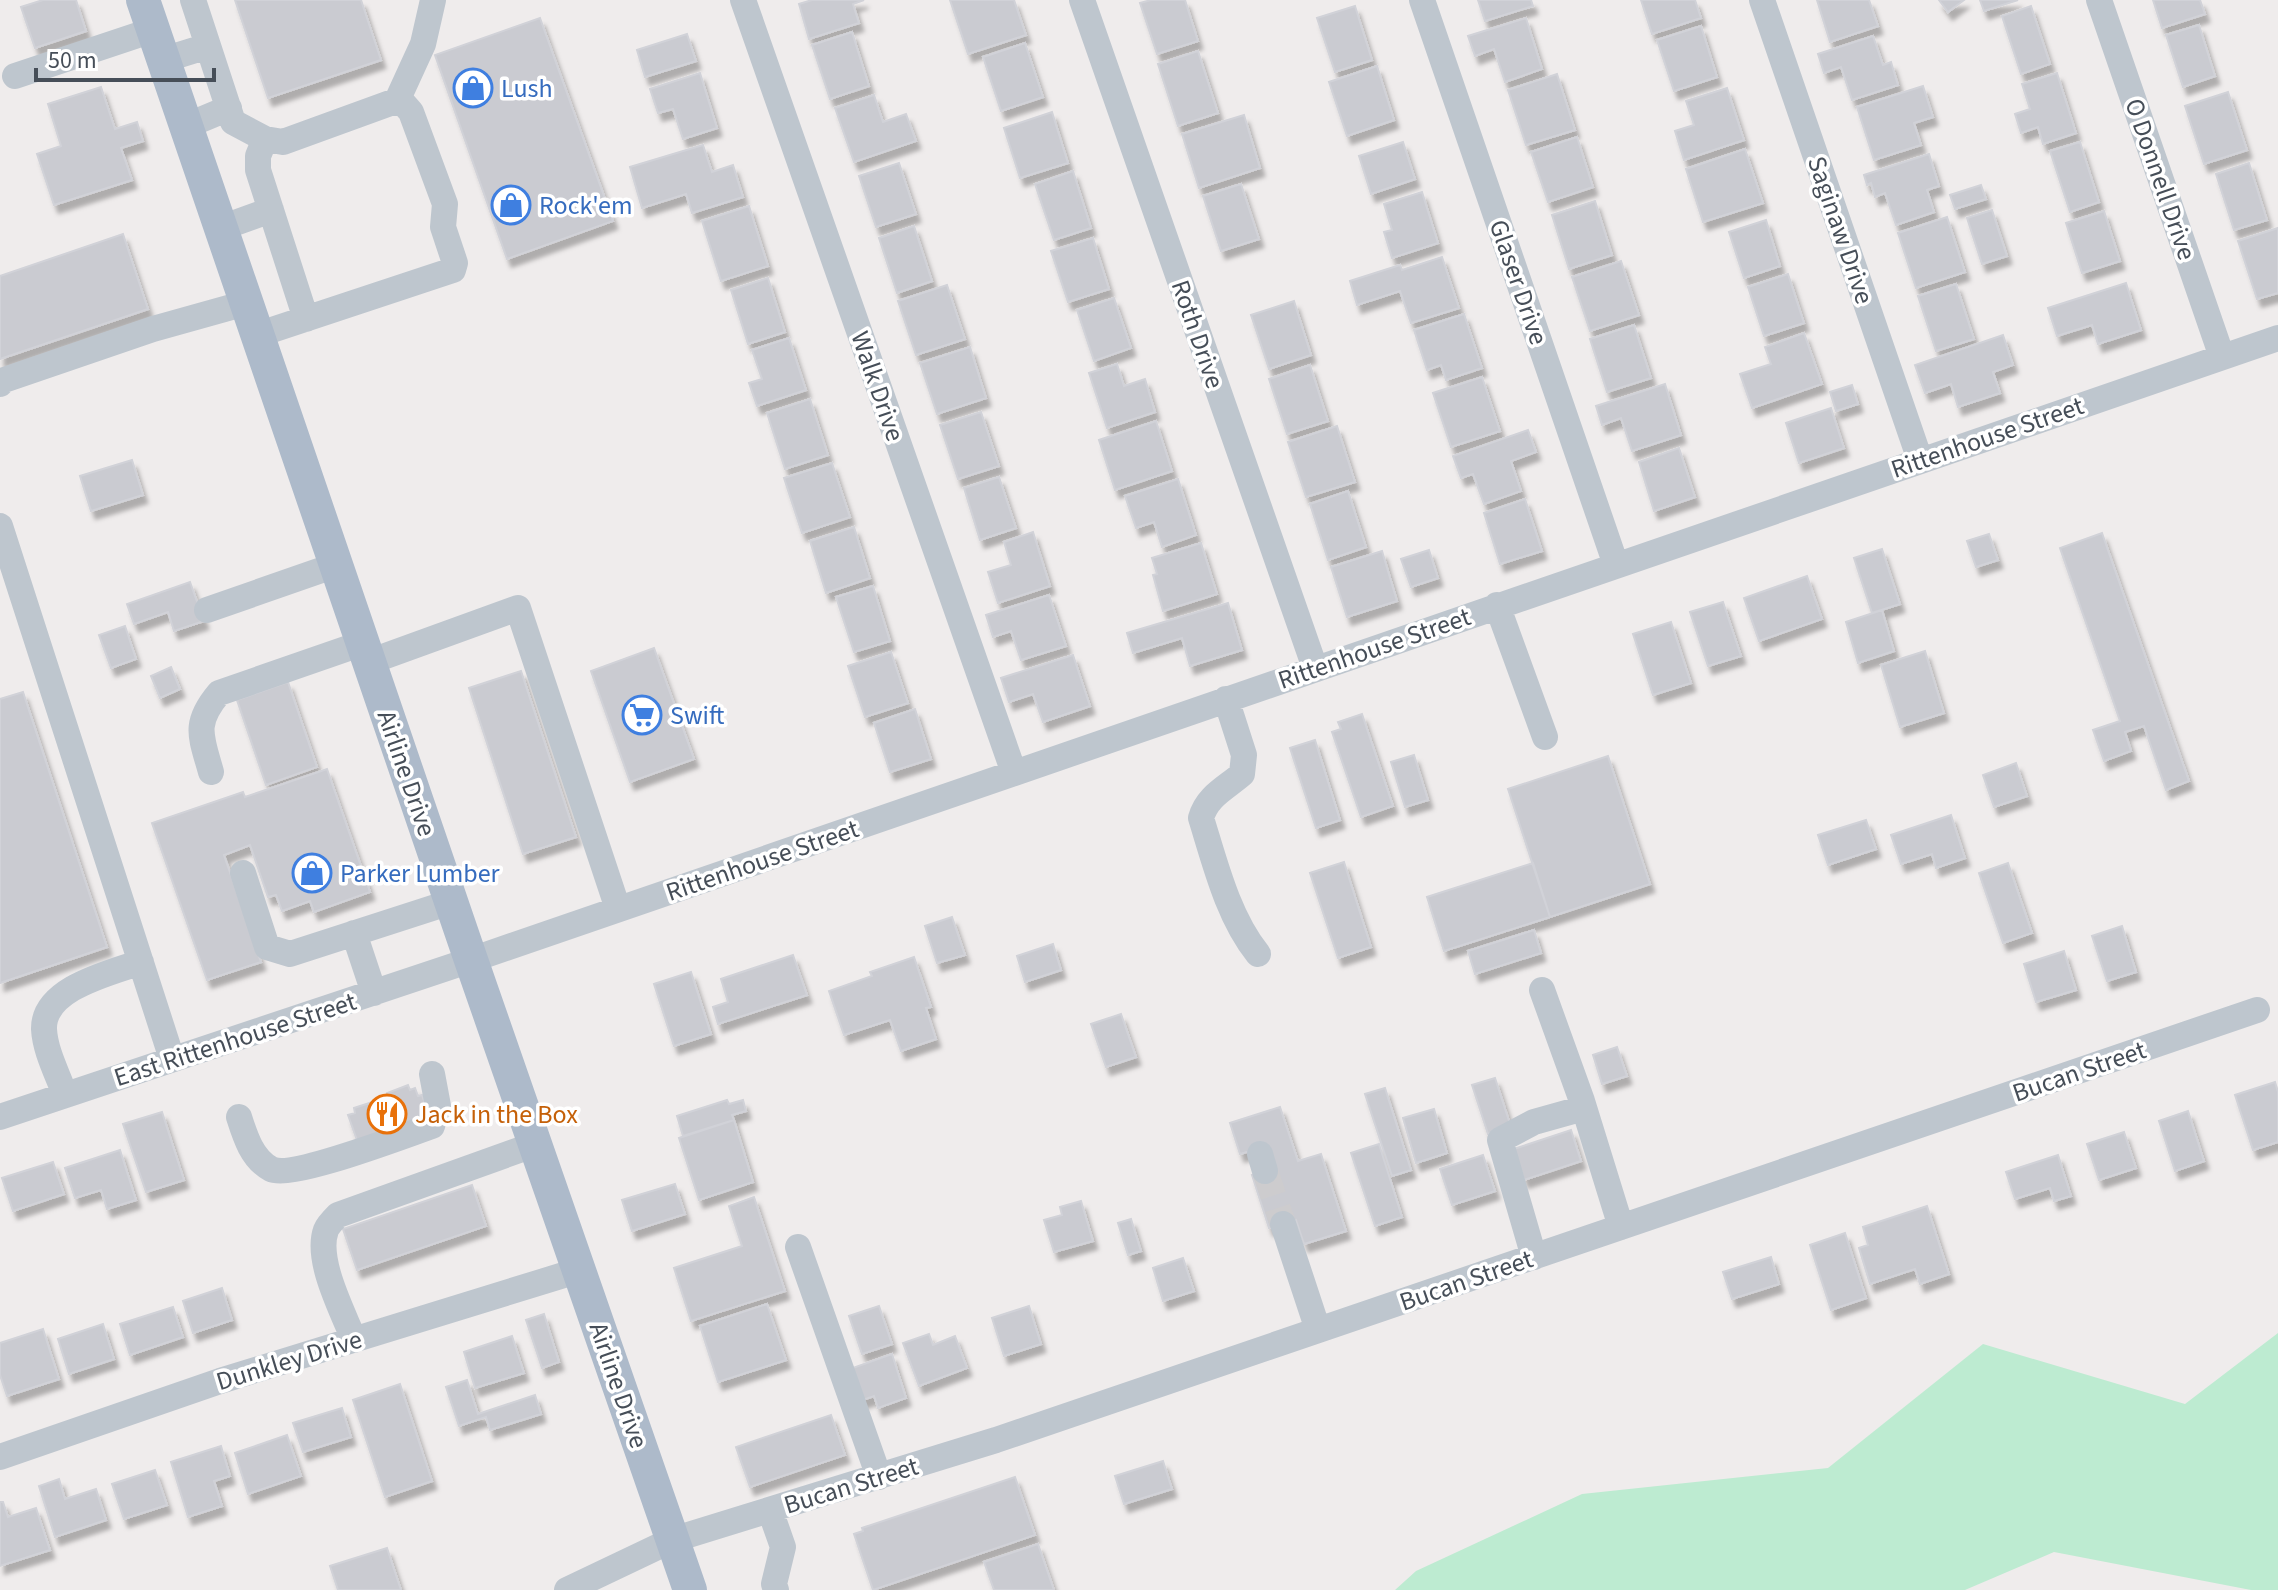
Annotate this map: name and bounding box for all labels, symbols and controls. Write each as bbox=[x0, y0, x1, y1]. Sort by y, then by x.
scale bar bbox=[36, 32, 214, 82]
text: 50 m bbox=[48, 43, 97, 78]
shop icon: Lush bbox=[452, 67, 494, 109]
place label: Lush bbox=[501, 70, 553, 107]
street label: O Donnell Drive bbox=[2116, 93, 2205, 265]
street label: Saginaw Drive bbox=[1798, 151, 1883, 309]
shop icon: Rock'em bbox=[490, 184, 532, 226]
place label: Rock'em bbox=[539, 187, 633, 224]
street label: Glaser Drive bbox=[1480, 215, 1557, 350]
street label: Roth Drive bbox=[1162, 275, 1233, 393]
street label: Walk Drive bbox=[841, 326, 914, 446]
street label: Rittenhouse Street bbox=[1886, 387, 2089, 488]
street label: Rittenhouse Street bbox=[1273, 598, 1476, 699]
supermarket icon: Swift bbox=[621, 694, 663, 736]
place label: Swift bbox=[670, 697, 725, 734]
street label: Airline Drive bbox=[368, 705, 445, 841]
street label: Rittenhouse Street bbox=[661, 810, 864, 911]
shop icon: Parker Lumber bbox=[291, 852, 333, 894]
place label: Parker Lumber bbox=[340, 855, 501, 892]
street label: East Rittenhouse Street bbox=[109, 983, 361, 1096]
street label: Bucan Street bbox=[2008, 1031, 2151, 1112]
restaurant icon: Jack in the Box bbox=[366, 1093, 408, 1135]
place label: Jack in the Box bbox=[415, 1096, 578, 1133]
street label: Bucan Street bbox=[1395, 1240, 1538, 1321]
street label: Airline Drive bbox=[580, 1317, 657, 1453]
street label: Dunkley Drive bbox=[212, 1321, 367, 1400]
street label: Bucan Street bbox=[779, 1447, 923, 1523]

